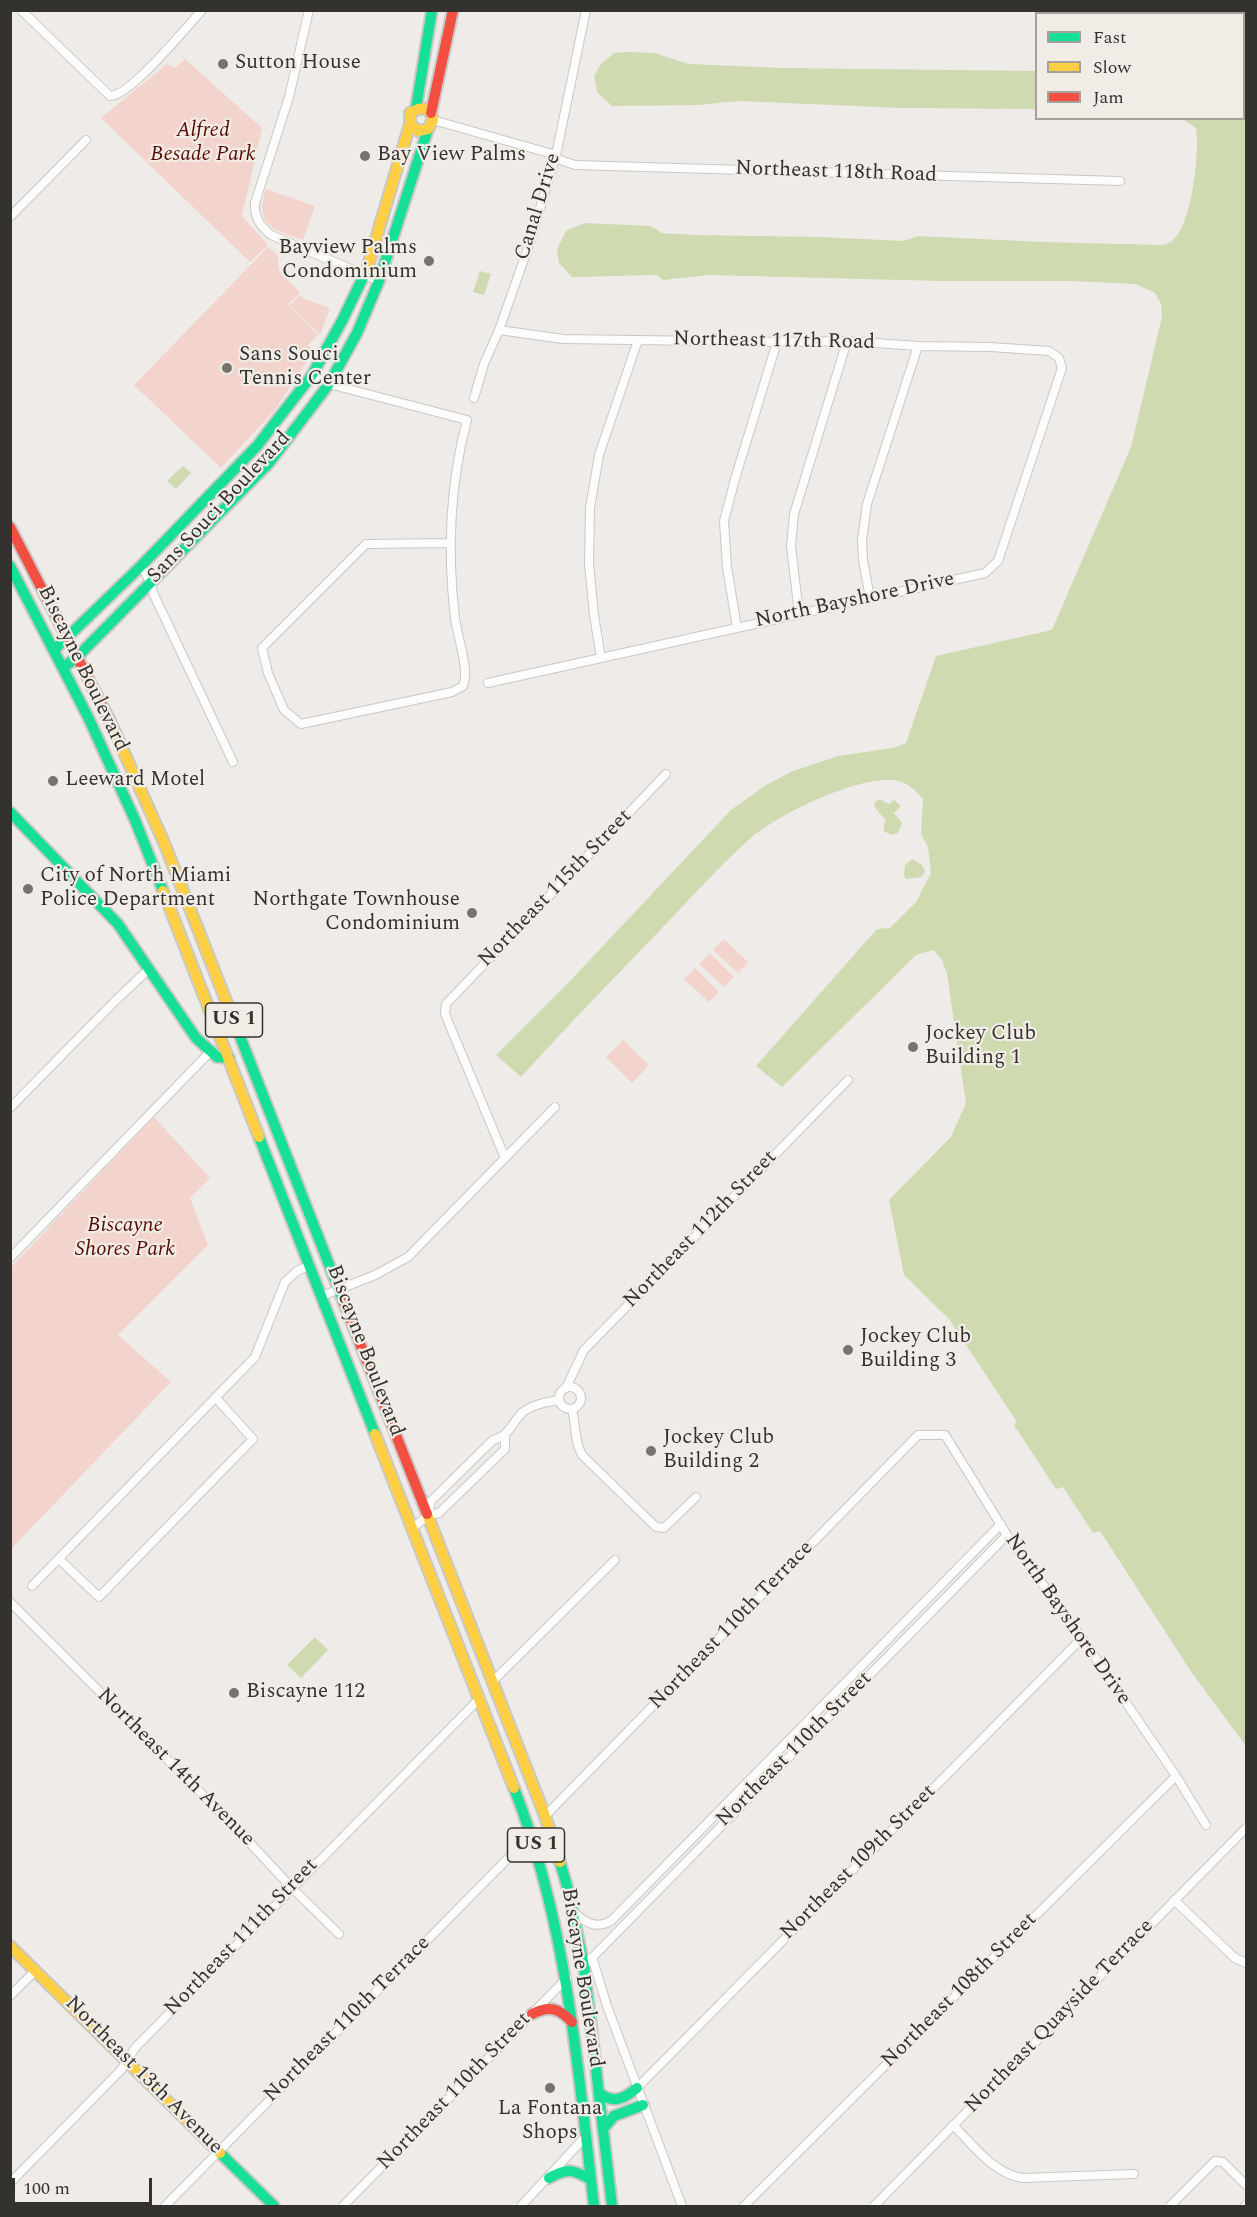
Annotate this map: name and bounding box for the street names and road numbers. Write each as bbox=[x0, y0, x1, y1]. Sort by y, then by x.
street label: Canal Drive bbox=[511, 150, 567, 264]
street label: Northeast 118th Road bbox=[735, 157, 937, 189]
street label: Northeast 117th Road bbox=[673, 328, 875, 356]
street label: Sans Souci Boulevard bbox=[143, 427, 297, 589]
street label: North Bayshore Drive bbox=[753, 568, 957, 634]
street label: Biscayne Boulevard bbox=[31, 582, 133, 756]
street label: Northeast 115th Street bbox=[474, 805, 638, 973]
road number: US 1 bbox=[206, 1003, 262, 1037]
street label: Northeast 112th Street bbox=[619, 1146, 783, 1314]
street label: Biscayne Boulevard bbox=[320, 1262, 408, 1440]
street label: North Bayshore Drive bbox=[998, 1530, 1136, 1710]
street label: Northeast 110th Terrace bbox=[645, 1536, 819, 1716]
street label: Northeast 110th Street bbox=[712, 1667, 878, 1833]
street label: Northeast 14th Avenue bbox=[91, 1684, 259, 1852]
street label: Northeast 109th Street bbox=[776, 1780, 942, 1946]
road number: US 1 bbox=[508, 1828, 564, 1862]
street label: Northeast 111th Street bbox=[160, 1854, 324, 2022]
street label: Biscayne Boulevard bbox=[554, 1886, 608, 2070]
street label: Northeast 108th Street bbox=[877, 1908, 1043, 2074]
street label: Northeast Quayside Terrace bbox=[960, 1915, 1160, 2119]
street label: Northeast 110th Terrace bbox=[259, 1931, 437, 2109]
street label: Northeast 13th Avenue bbox=[59, 1992, 227, 2160]
street label: Northeast 110th Street bbox=[373, 2008, 537, 2176]

